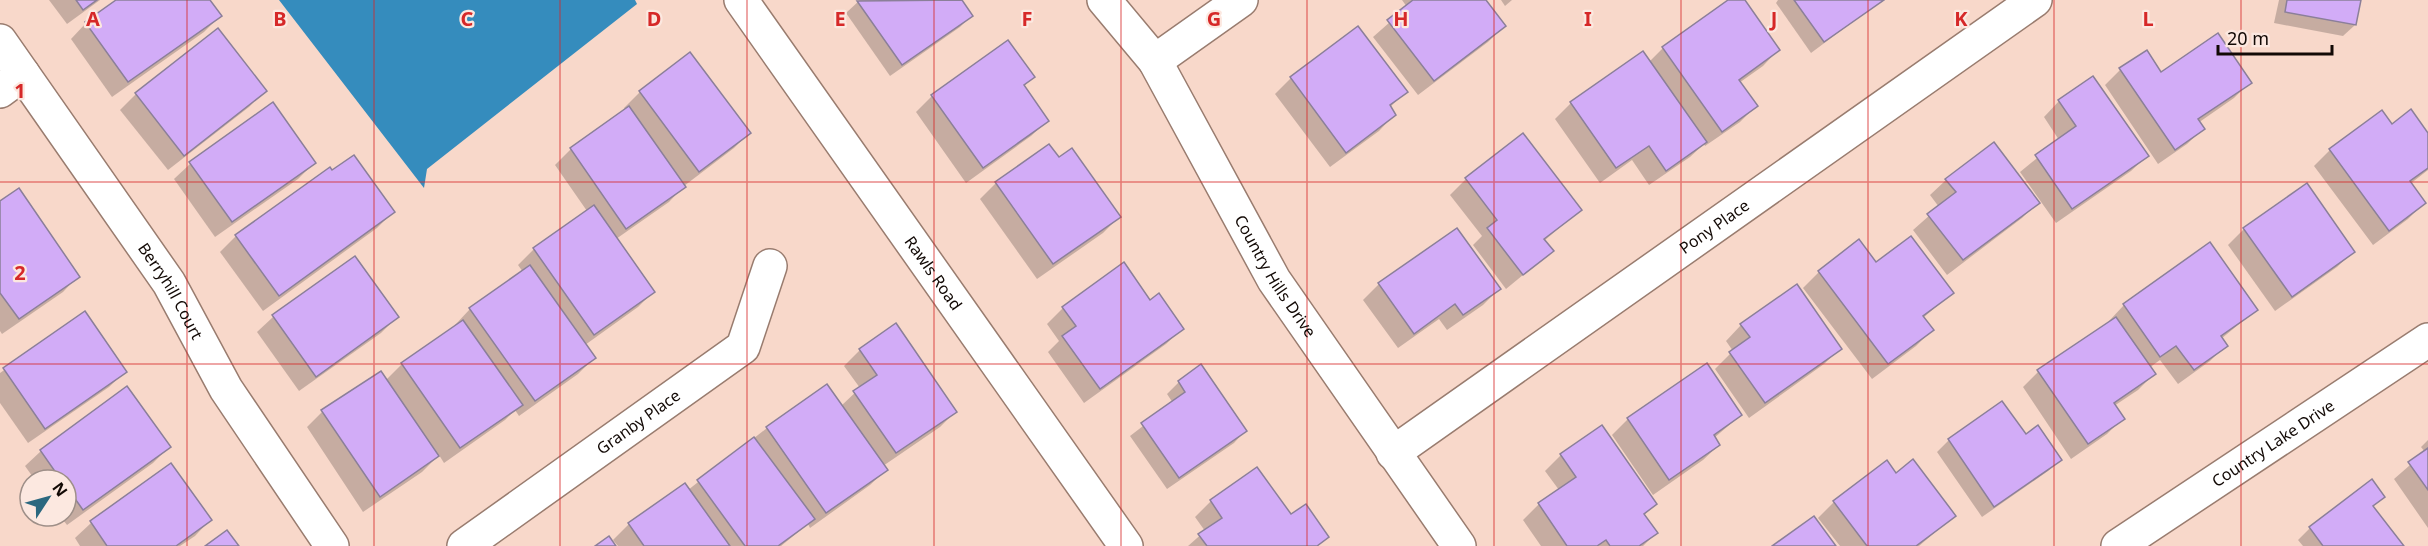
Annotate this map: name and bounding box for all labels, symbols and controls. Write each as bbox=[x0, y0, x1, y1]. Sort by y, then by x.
text: A bbox=[86, 5, 100, 32]
text: B bbox=[273, 5, 287, 32]
text: C bbox=[461, 5, 474, 32]
text: D bbox=[647, 5, 661, 32]
text: E bbox=[834, 5, 846, 32]
text: F bbox=[1022, 5, 1032, 32]
text: G bbox=[1207, 5, 1221, 32]
text: H bbox=[1393, 5, 1409, 32]
text: I bbox=[1584, 5, 1592, 32]
text: J bbox=[1769, 5, 1777, 32]
text: K bbox=[1954, 5, 1968, 32]
text: L bbox=[2142, 5, 2154, 32]
scale bar bbox=[2218, 18, 2332, 56]
text: 20 m bbox=[2227, 26, 2269, 50]
text: 1 bbox=[14, 77, 26, 104]
street label: Pony Place bbox=[1675, 194, 1754, 259]
street label: Country Hills Drive bbox=[1230, 211, 1321, 342]
street label: Rawls Road bbox=[900, 231, 967, 314]
street label: Berryhill Court bbox=[133, 238, 208, 343]
text: 2 bbox=[14, 259, 26, 286]
street label: Granby Place bbox=[592, 384, 685, 459]
street label: Country Lake Drive bbox=[2207, 394, 2339, 492]
north arrow bbox=[18, 468, 78, 528]
text: N bbox=[47, 477, 73, 501]

